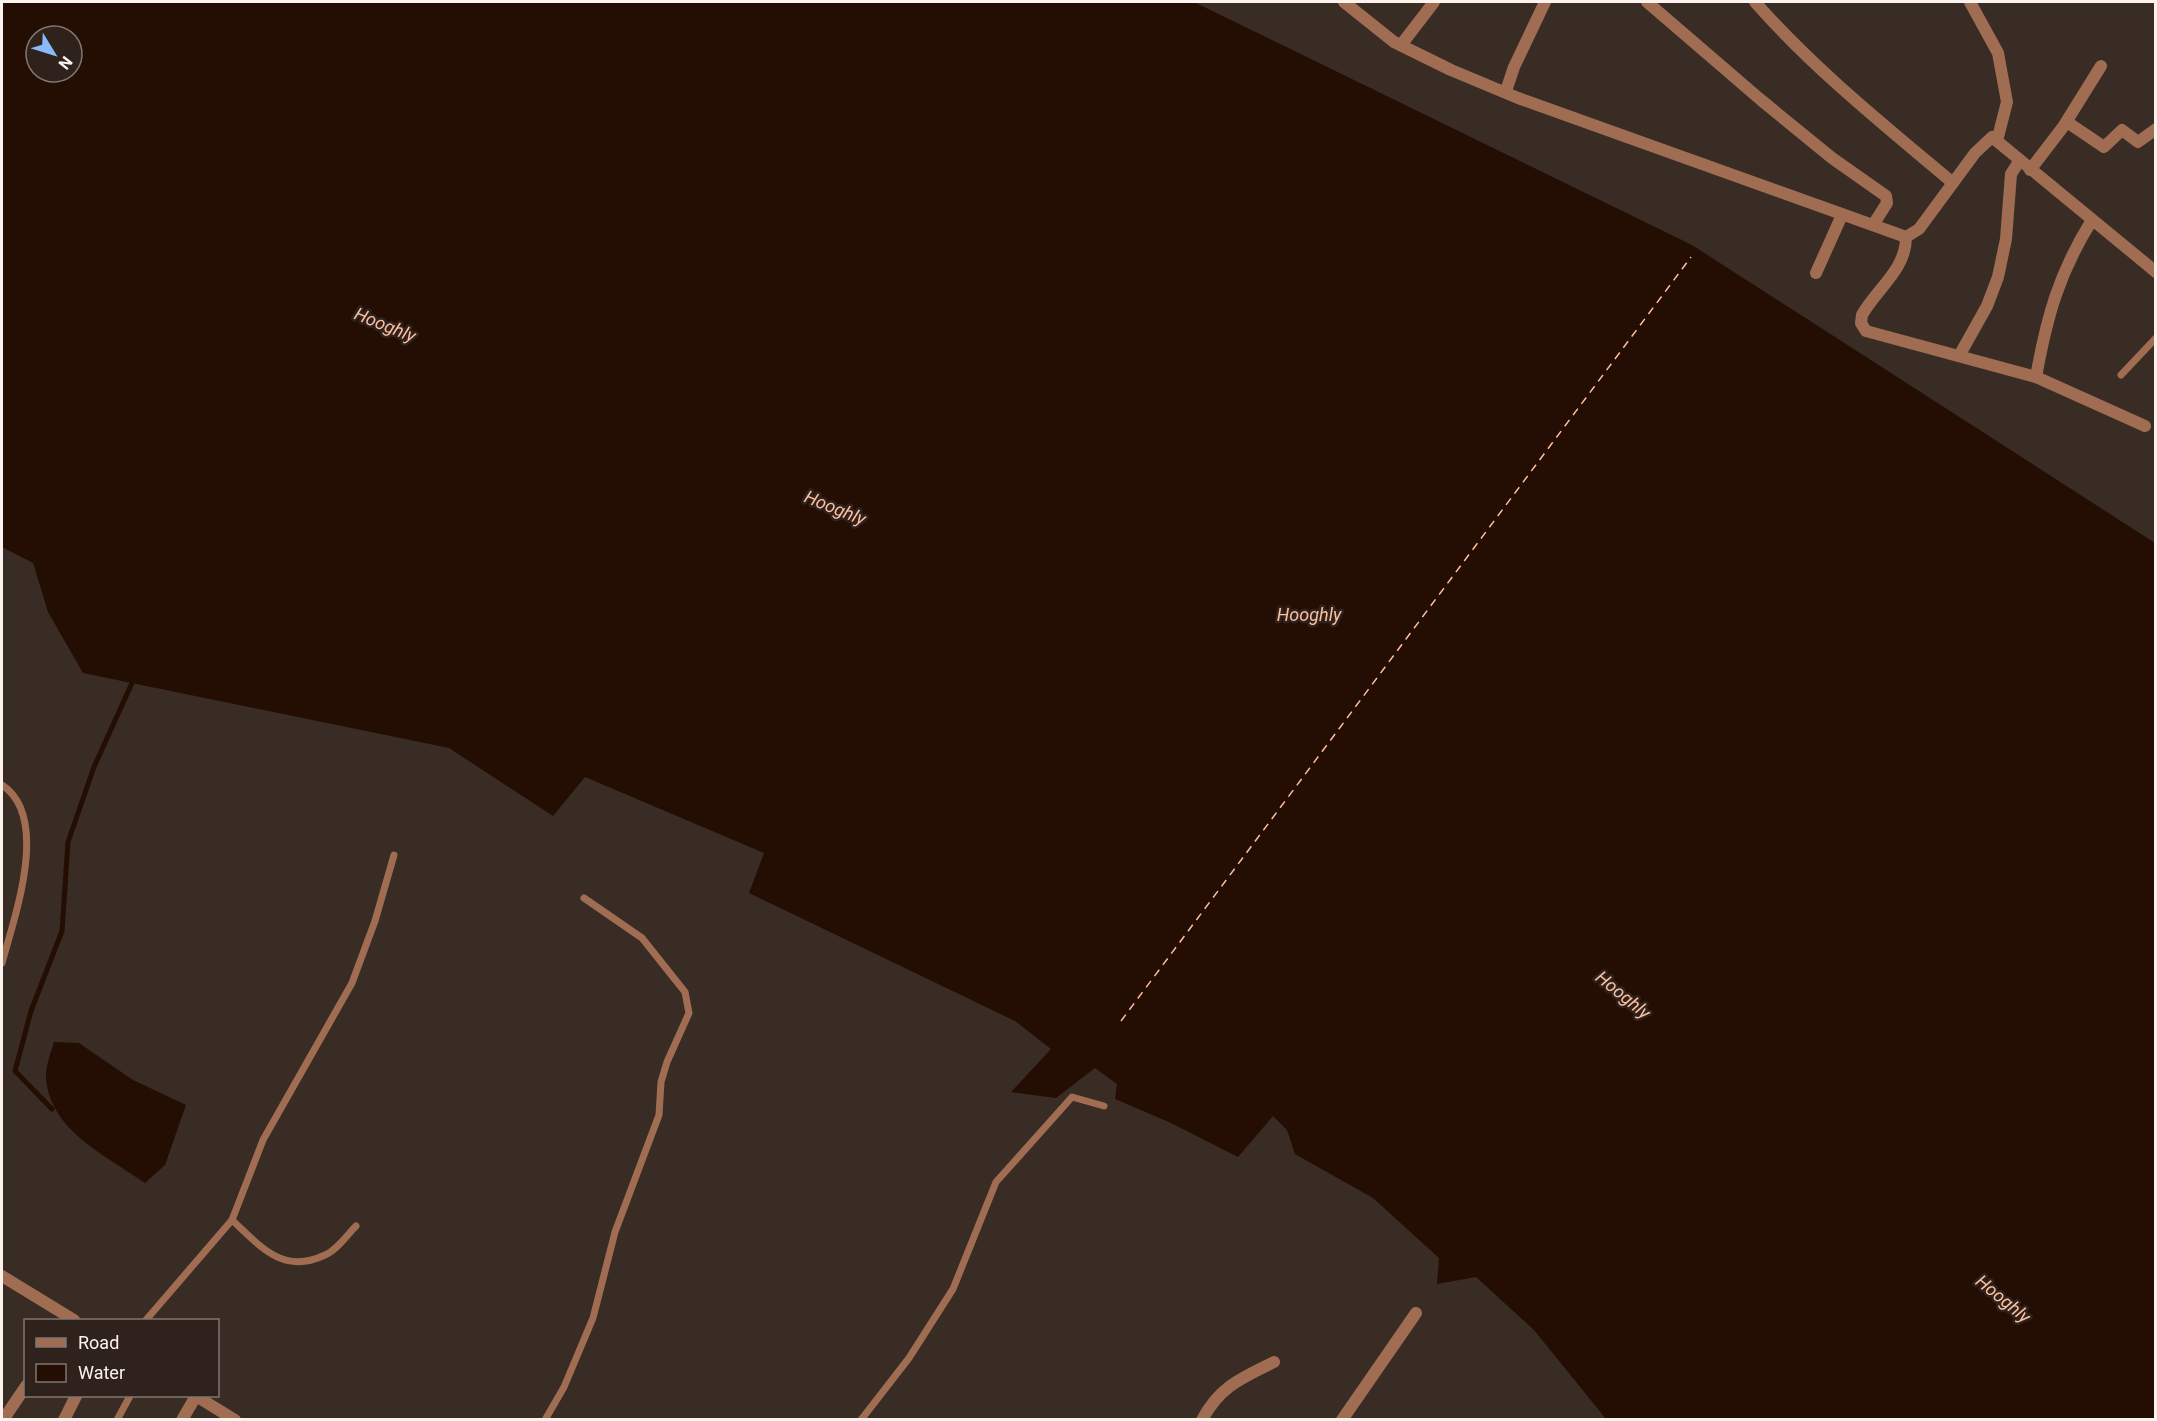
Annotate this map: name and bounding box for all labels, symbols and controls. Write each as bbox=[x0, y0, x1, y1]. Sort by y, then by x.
north arrow bbox=[24, 24, 84, 84]
text: N bbox=[54, 53, 76, 73]
water label: Hooghly bbox=[351, 303, 420, 347]
water label: Hooghly bbox=[801, 486, 870, 530]
water label: Hooghly bbox=[1277, 604, 1342, 625]
water label: Hooghly bbox=[1592, 966, 1655, 1023]
water label: Hooghly bbox=[1972, 1270, 2035, 1327]
legend bbox=[24, 1319, 219, 1397]
text: Road bbox=[78, 1332, 119, 1353]
text: Water bbox=[78, 1362, 125, 1383]

